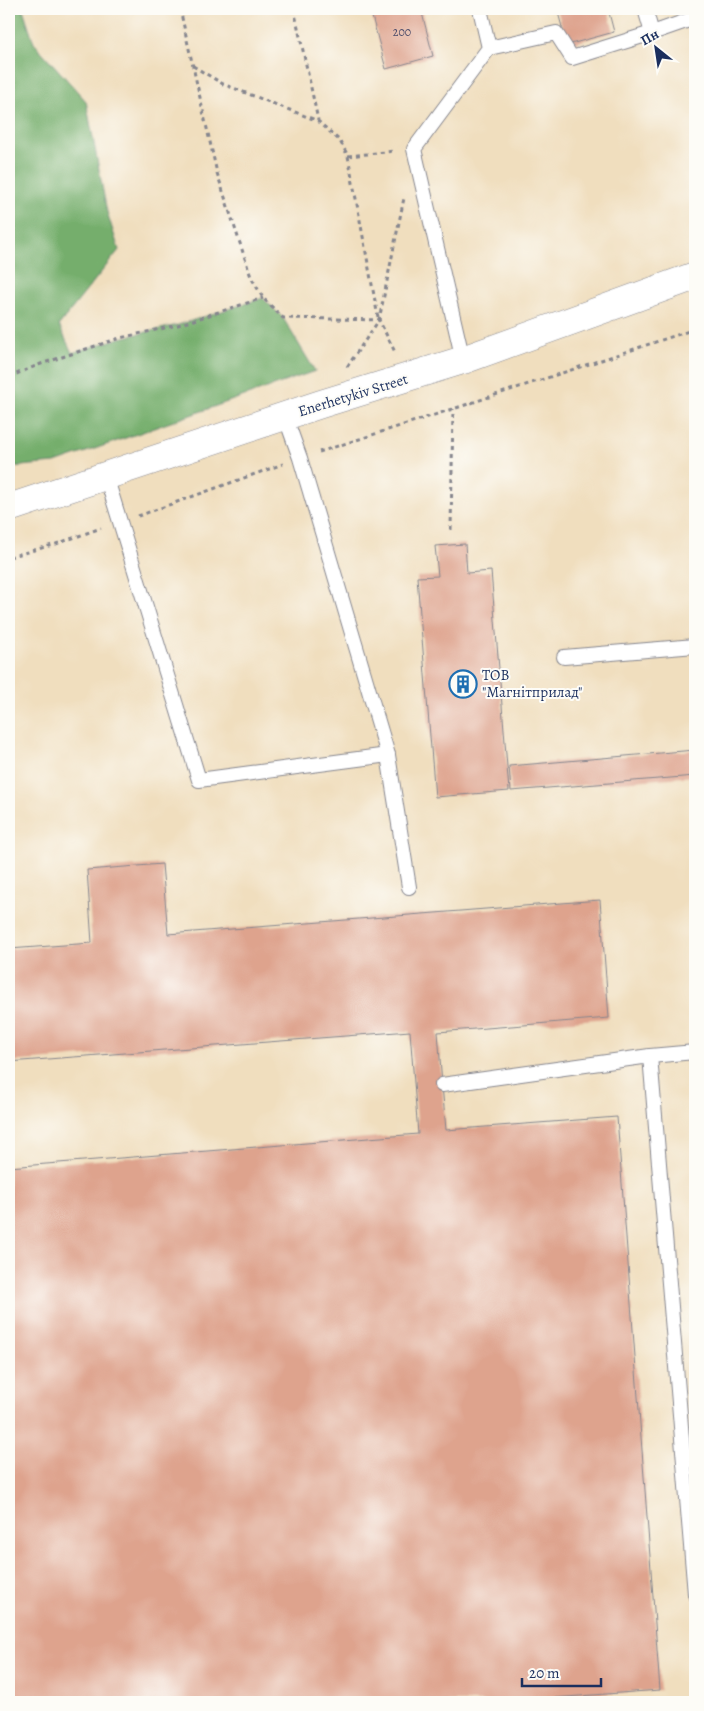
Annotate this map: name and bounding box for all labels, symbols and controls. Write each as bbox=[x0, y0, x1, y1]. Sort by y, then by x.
north arrow bbox=[632, 22, 682, 72]
house number: 200 bbox=[393, 24, 411, 40]
text: Пн bbox=[637, 24, 662, 50]
street label: Enerhetykiv Street bbox=[296, 369, 410, 421]
place label: ТОВ "Магнітприлад" bbox=[482, 665, 582, 702]
building icon: ТОВ "Магнітприлад" bbox=[448, 669, 478, 699]
scale bar bbox=[522, 1656, 600, 1688]
text: 20 m bbox=[529, 1663, 560, 1683]

